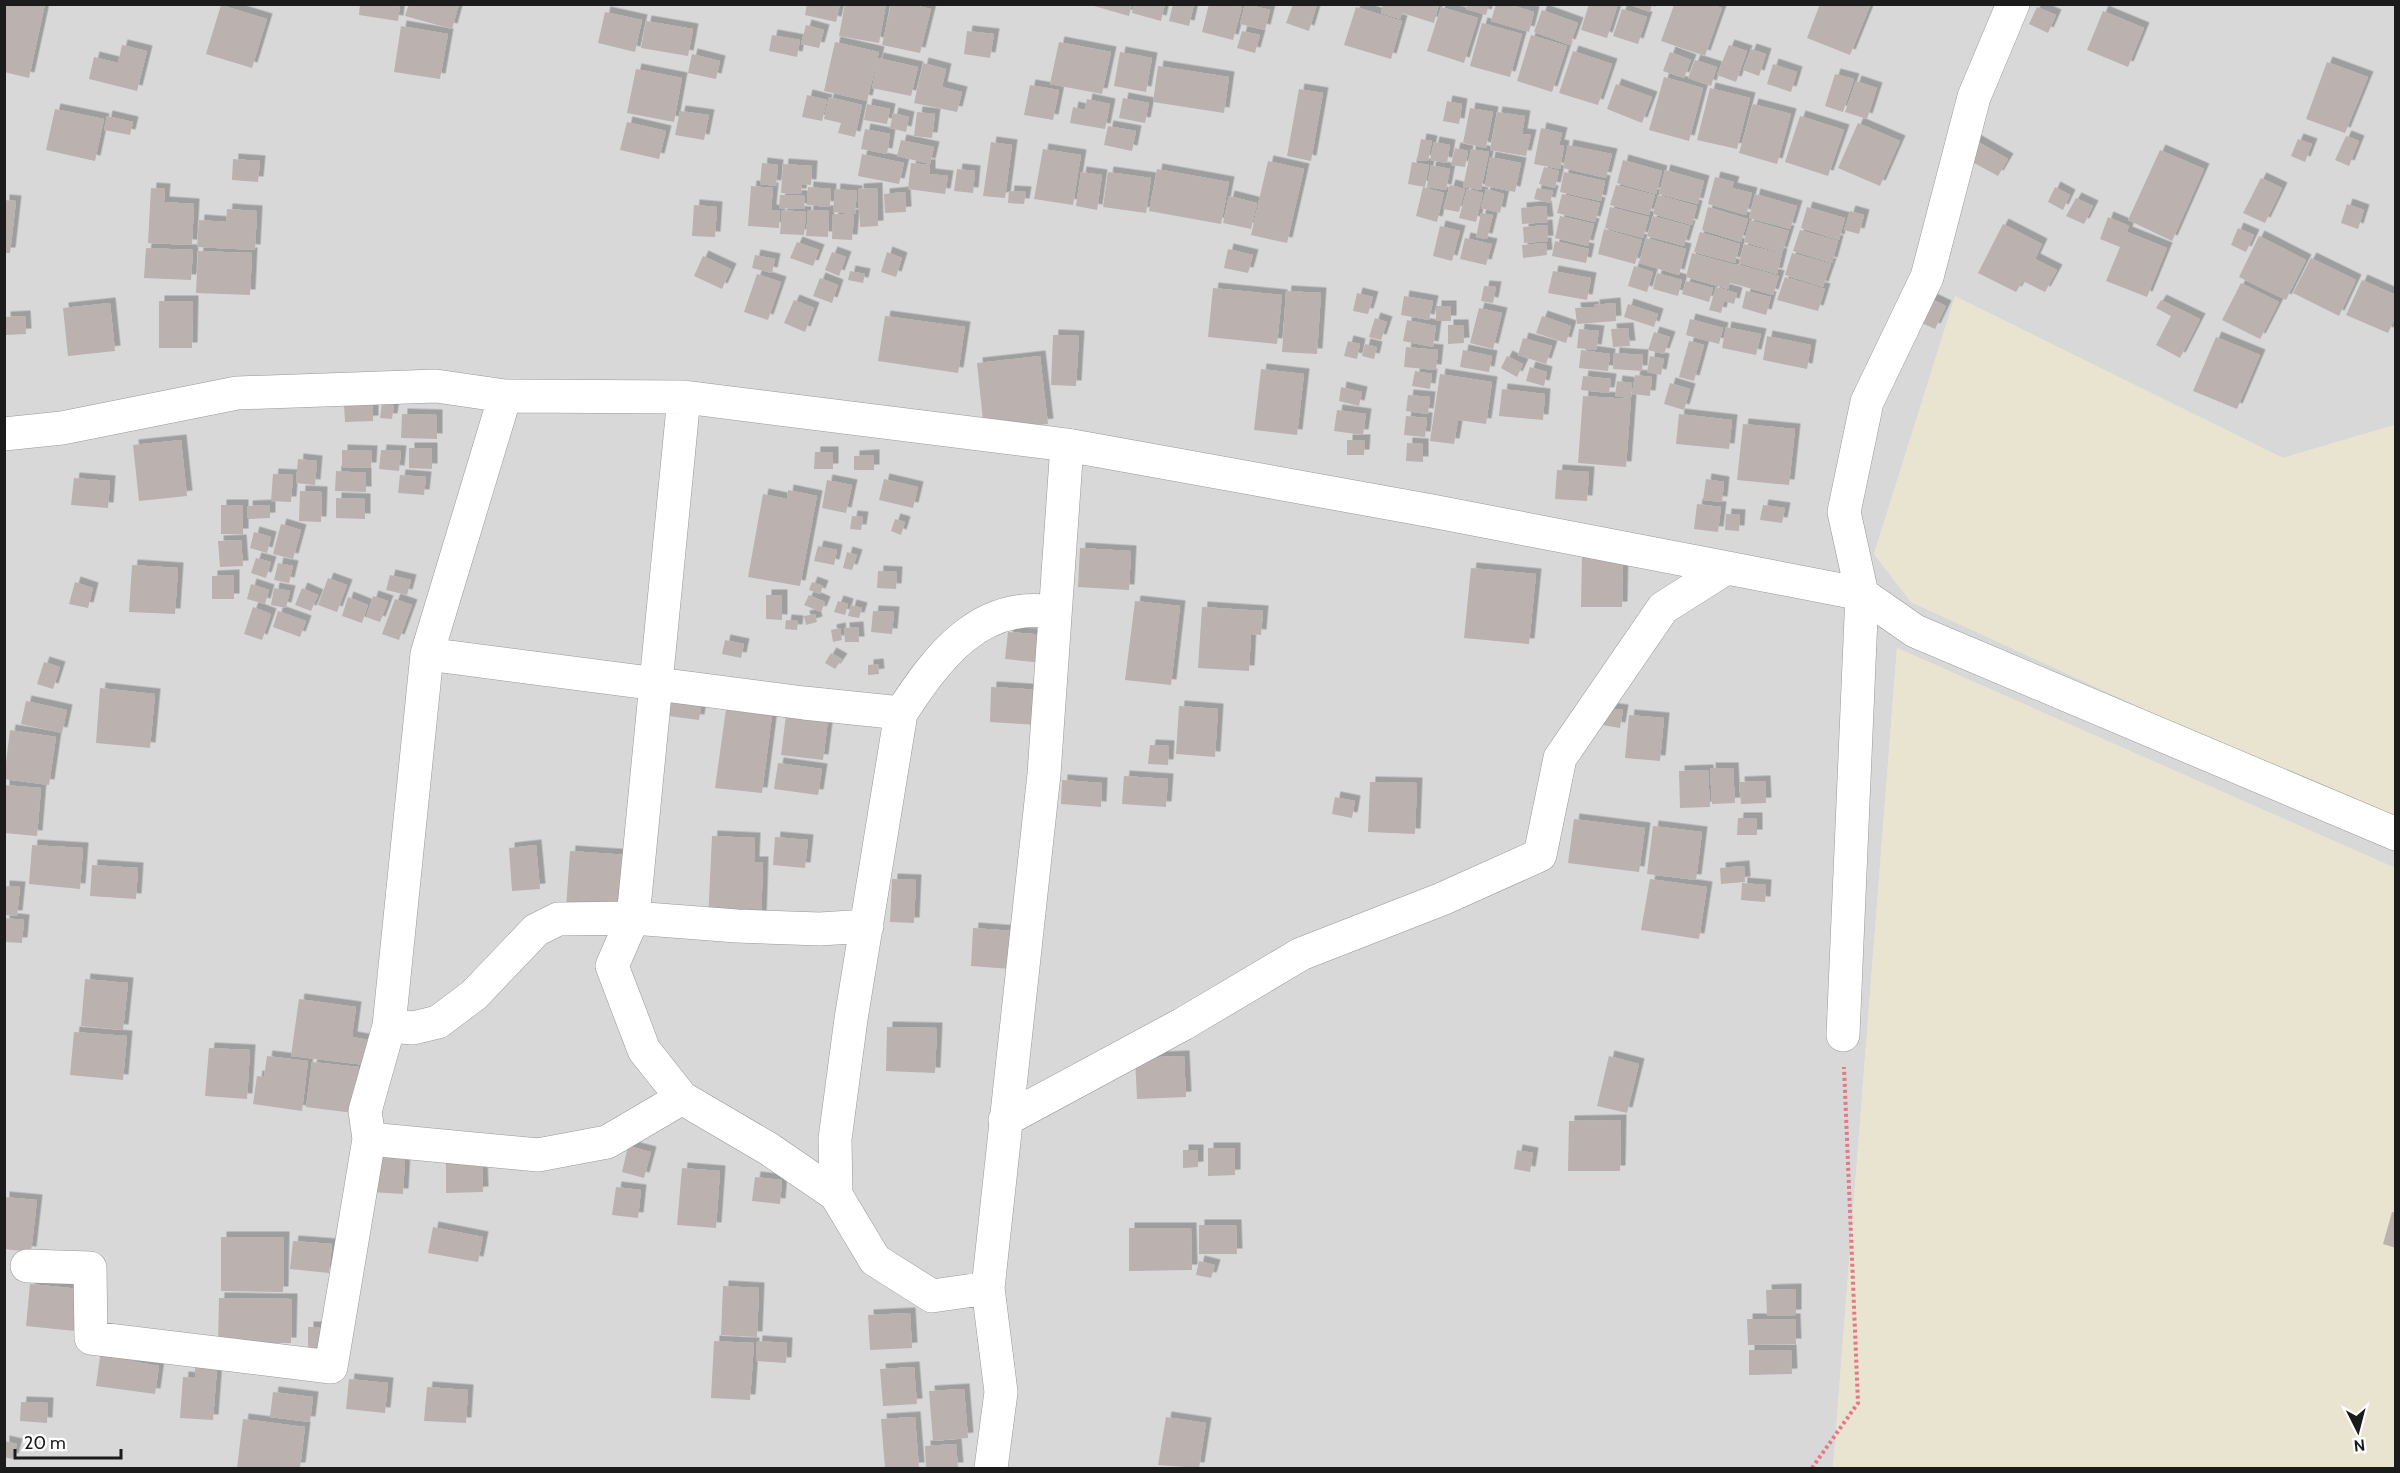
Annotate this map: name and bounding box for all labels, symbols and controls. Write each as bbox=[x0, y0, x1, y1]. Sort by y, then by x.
north arrow bbox=[2328, 1401, 2388, 1461]
scale bar bbox=[15, 1422, 122, 1460]
text: 20 m bbox=[24, 1432, 66, 1454]
text: N bbox=[2353, 1435, 2366, 1455]

